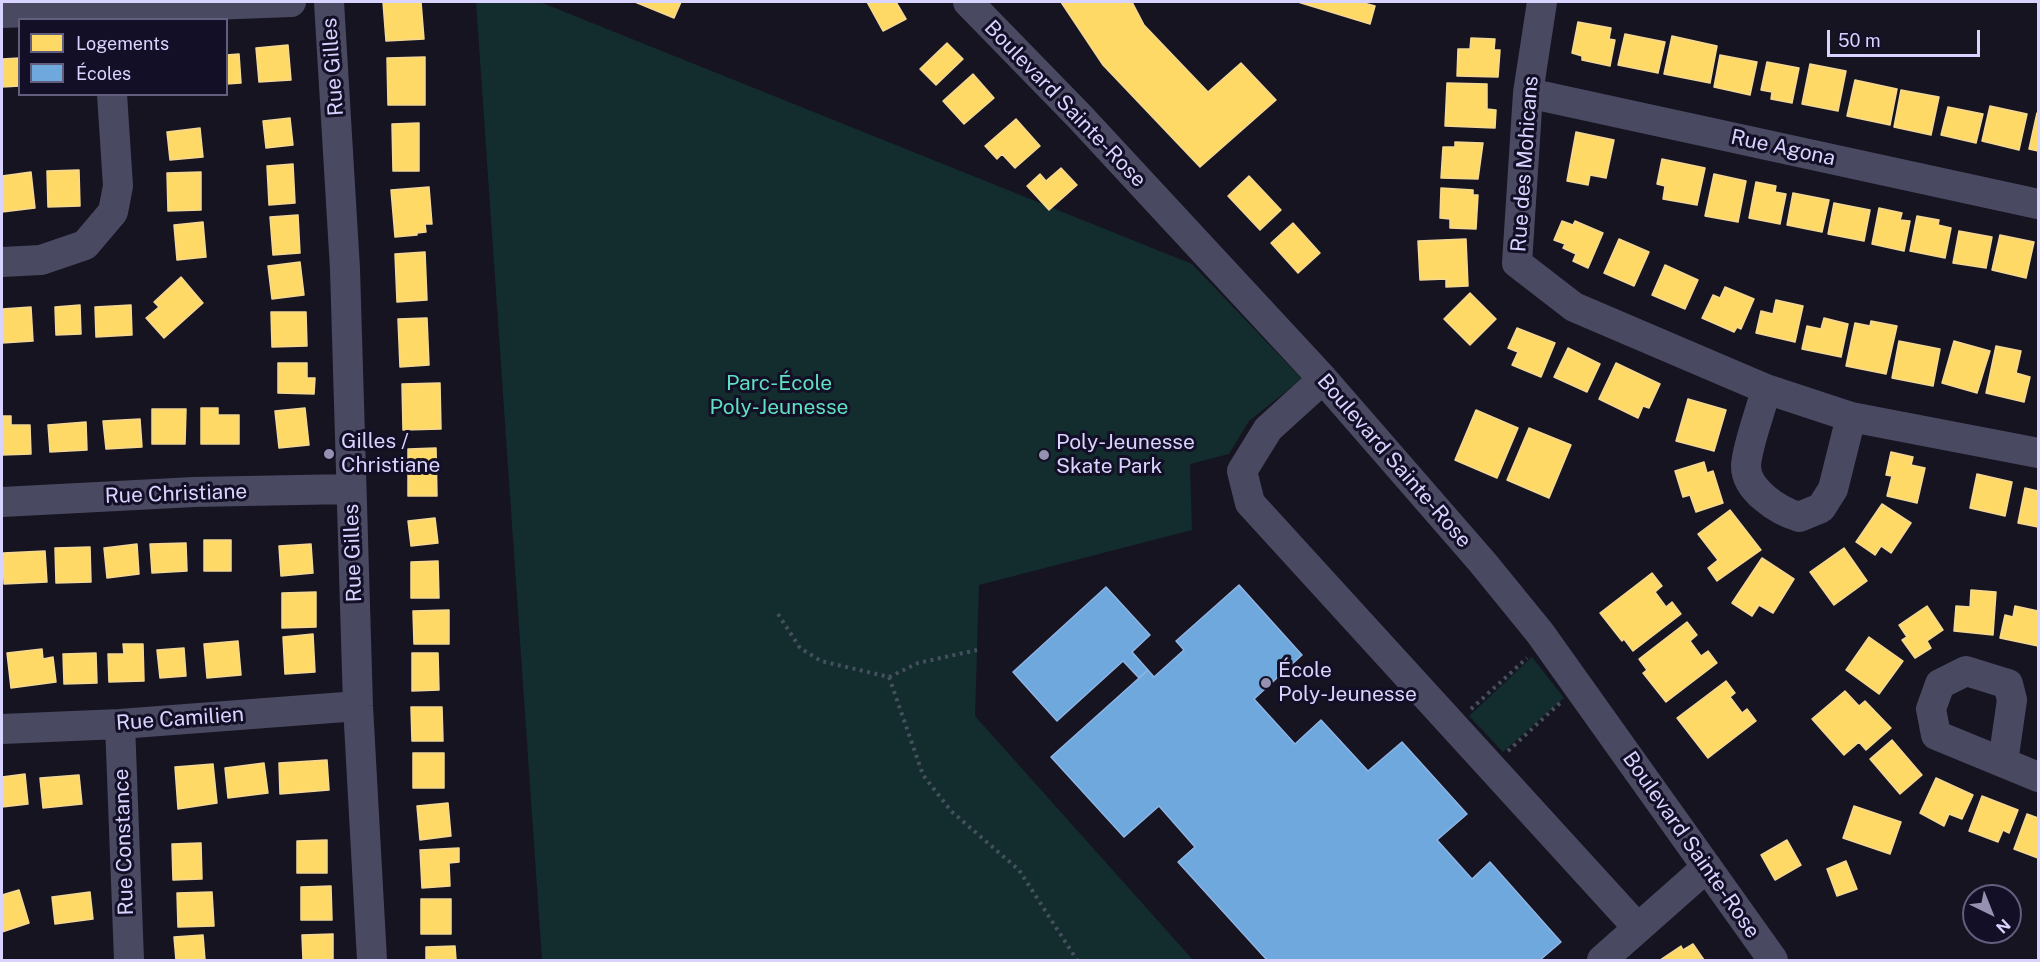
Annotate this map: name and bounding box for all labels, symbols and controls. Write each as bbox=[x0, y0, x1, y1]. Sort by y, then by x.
street label: Boulevard Sainte-Rose bbox=[979, 15, 1151, 193]
street label: Rue Gilles bbox=[317, 17, 349, 117]
legend bbox=[18, 18, 228, 96]
scale bar bbox=[1830, 18, 1983, 56]
text: 50 m bbox=[1838, 30, 1881, 51]
text: Logements bbox=[76, 33, 169, 54]
text: Écoles bbox=[76, 63, 131, 84]
street label: Rue des Mohicans bbox=[1506, 75, 1544, 253]
street label: Rue Agona bbox=[1728, 125, 1838, 171]
street label: Boulevard Sainte-Rose bbox=[1312, 369, 1476, 553]
park label: Parc-École Poly-Jeunesse bbox=[710, 371, 848, 421]
place label: Gilles / Christiane bbox=[341, 429, 440, 479]
place label: Poly-Jeunesse Skate Park bbox=[1056, 430, 1195, 480]
marker: Gilles / Christiane bbox=[322, 447, 336, 461]
marker: Poly-Jeunesse Skate Park bbox=[1037, 448, 1051, 462]
street label: Rue Christiane bbox=[104, 479, 248, 509]
street label: Rue Gilles bbox=[339, 503, 367, 603]
place label: École Poly-Jeunesse bbox=[1278, 658, 1417, 708]
marker: École Poly-Jeunesse bbox=[1259, 676, 1273, 690]
street label: Rue Camilien bbox=[115, 702, 245, 736]
street label: Boulevard Sainte-Rose bbox=[1617, 747, 1765, 943]
street label: Rue Constance bbox=[109, 768, 139, 916]
north arrow bbox=[1962, 884, 2022, 944]
text: N bbox=[1992, 915, 2014, 937]

